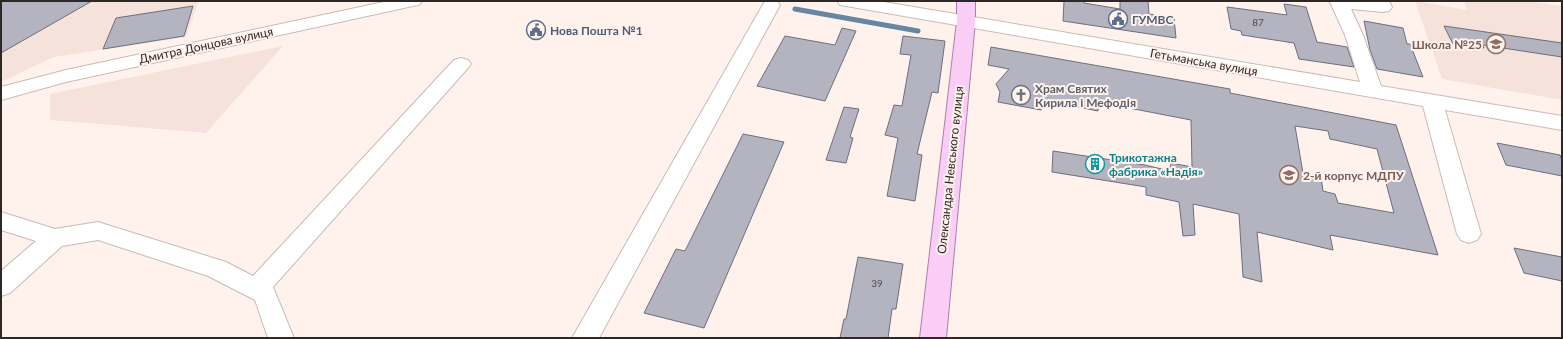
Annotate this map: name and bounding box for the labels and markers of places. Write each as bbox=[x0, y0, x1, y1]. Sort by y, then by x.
public building icon: ГУМВС bbox=[1107, 8, 1129, 30]
place label: ГУМВС bbox=[1132, 12, 1173, 27]
public building icon: Нова Пошта №1 bbox=[525, 19, 547, 41]
place label: Нова Пошта №1 bbox=[550, 23, 643, 38]
school or university icon: Школа №25 bbox=[1485, 33, 1507, 55]
place label: Школа №25 bbox=[1412, 37, 1482, 52]
place label: Храм Святих Кирила і Мефодія bbox=[1035, 81, 1136, 110]
church icon: Храм Святих Кирила і Мефодія bbox=[1010, 84, 1032, 106]
place label: Трикотажна фабрика «Надія» bbox=[1109, 150, 1203, 179]
building icon: Трикотажна фабрика «Надія» bbox=[1084, 153, 1106, 175]
school or university icon: 2-й корпус МДПУ bbox=[1278, 164, 1300, 186]
place label: 2-й корпус МДПУ bbox=[1303, 168, 1404, 183]

